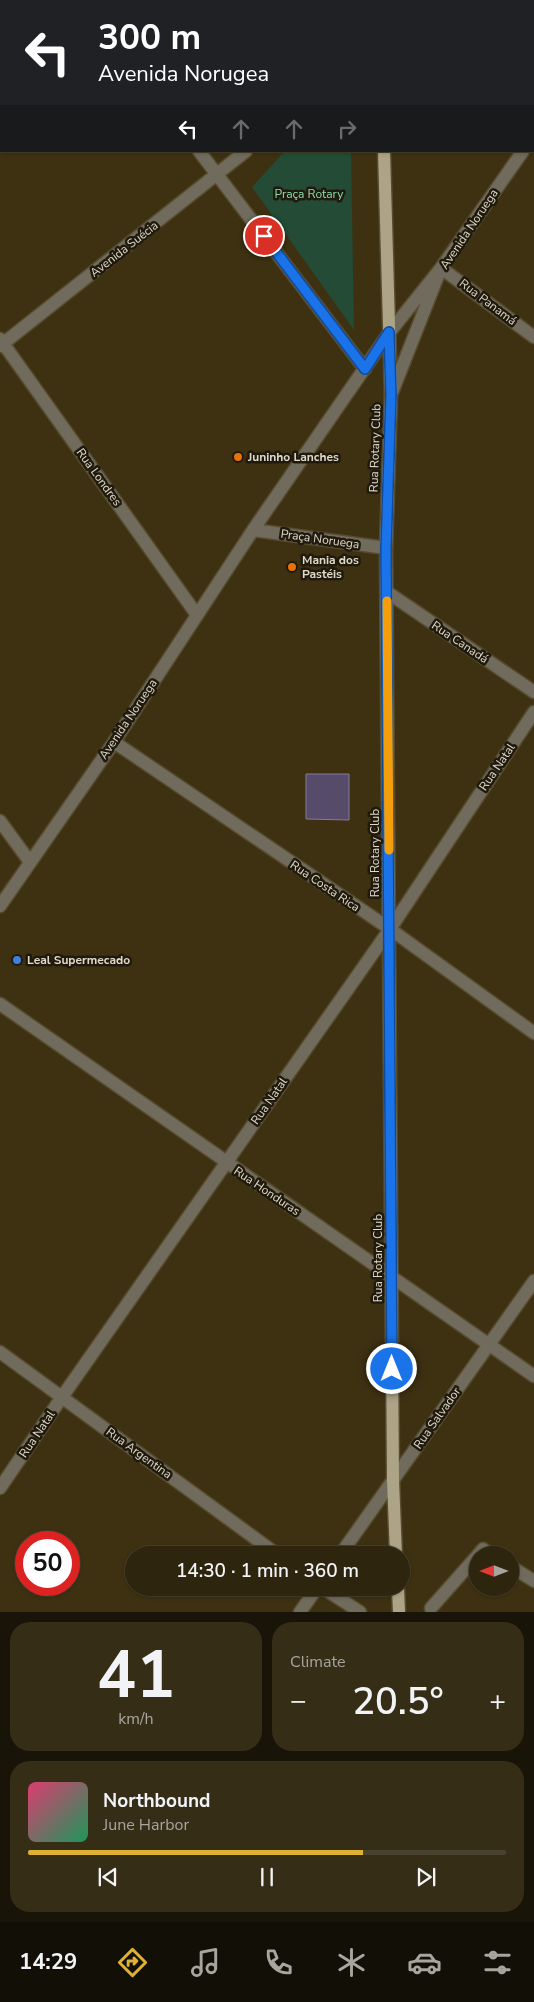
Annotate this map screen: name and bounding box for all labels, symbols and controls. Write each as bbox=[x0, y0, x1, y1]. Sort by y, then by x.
text: 300 m bbox=[98, 14, 201, 61]
icon: left bbox=[15, 20, 80, 85]
text: Avenida Norugea bbox=[98, 59, 269, 89]
icon: left bbox=[174, 115, 202, 143]
icon: ahead bbox=[227, 115, 255, 143]
icon: ahead bbox=[280, 115, 308, 143]
icon: right bbox=[333, 115, 361, 143]
park label: Praça Rotary bbox=[275, 186, 344, 202]
street label: Avenida Noruega bbox=[436, 186, 502, 272]
pin bbox=[243, 215, 285, 257]
street label: Avenida Suécia bbox=[87, 217, 161, 281]
icon: arrive bbox=[250, 222, 278, 250]
street label: Rua Panamá bbox=[456, 275, 520, 329]
street label: Rua Rotary Club bbox=[365, 403, 385, 493]
street label: Rua Londres bbox=[73, 445, 125, 509]
place label: Juninho Lanches bbox=[247, 449, 339, 465]
marker: Juninho Lanches bbox=[232, 451, 244, 463]
street label: Praça Noruega bbox=[280, 526, 360, 552]
place label: Mania dos Pastéis bbox=[302, 552, 359, 582]
marker: Mania dos Pastéis bbox=[286, 561, 298, 573]
street label: Rua Canadá bbox=[429, 617, 491, 667]
street label: Avenida Noruega bbox=[95, 676, 161, 762]
street label: Rua Natal bbox=[475, 740, 519, 794]
street label: Rua Rotary Club bbox=[367, 809, 383, 897]
street label: Rua Costa Rica bbox=[287, 857, 363, 915]
place label: Leal Supermecado bbox=[27, 952, 130, 968]
marker: Leal Supermecado bbox=[11, 954, 23, 966]
street label: Rua Natal bbox=[247, 1074, 291, 1128]
street label: Rua Honduras bbox=[231, 1163, 304, 1219]
street label: Rua Rotary Club bbox=[370, 1214, 386, 1302]
position arrow bbox=[365, 1342, 417, 1394]
street label: Rua Salvador bbox=[410, 1383, 465, 1452]
street label: Rua Natal bbox=[15, 1407, 59, 1461]
street label: Rua Argentina bbox=[103, 1424, 175, 1482]
speed limit sign: 50 bbox=[15, 1531, 80, 1596]
north arrow bbox=[469, 1546, 519, 1596]
map controls bbox=[469, 1546, 519, 1596]
text: 14:30 · 1 min · 360 m bbox=[176, 1558, 359, 1584]
text: 41 bbox=[97, 1631, 175, 1720]
text: Climate bbox=[290, 1651, 345, 1673]
text: 20.5° bbox=[352, 1676, 444, 1727]
text: − bbox=[290, 1682, 307, 1720]
text: + bbox=[489, 1682, 506, 1720]
text: km/h bbox=[118, 1708, 154, 1730]
text: Northbound bbox=[103, 1788, 210, 1814]
text: June Harbor bbox=[103, 1814, 189, 1836]
icon: previous bbox=[94, 1863, 122, 1891]
icon: pause bbox=[253, 1863, 281, 1891]
icon: next bbox=[412, 1863, 440, 1891]
icon: directions bbox=[115, 1945, 150, 1980]
icon: music bbox=[188, 1945, 223, 1980]
icon: phone bbox=[261, 1945, 296, 1980]
icon: climate bbox=[334, 1945, 369, 1980]
icon: car bbox=[407, 1945, 442, 1980]
icon: filters bbox=[480, 1945, 515, 1980]
text: 14:29 bbox=[19, 1947, 77, 1977]

